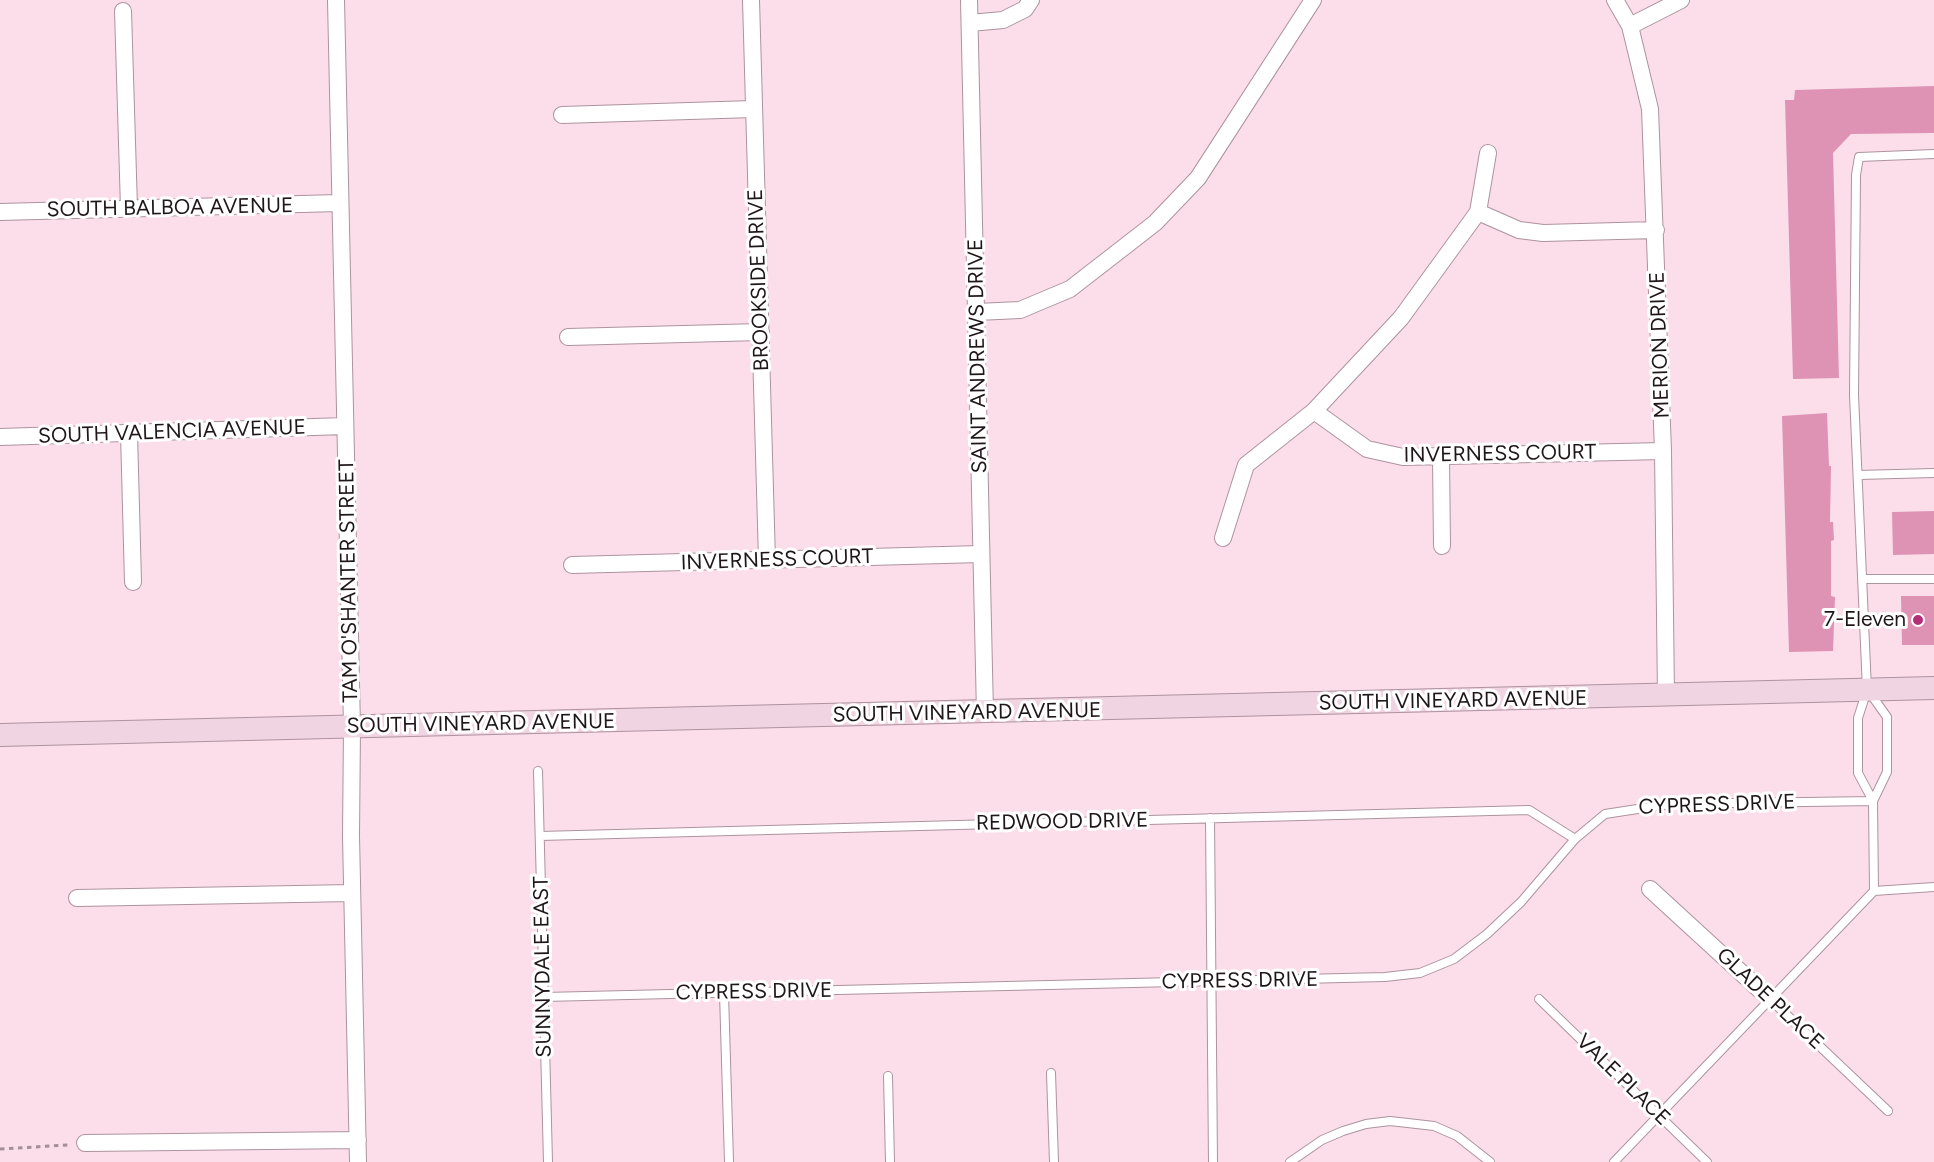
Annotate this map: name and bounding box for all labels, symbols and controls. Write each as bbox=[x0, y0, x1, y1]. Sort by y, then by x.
street label: BROOKSIDE DRIVE bbox=[743, 188, 775, 372]
street label: SOUTH BALBOA AVENUE bbox=[46, 193, 294, 223]
street label: SAINT ANDREWS DRIVE bbox=[963, 238, 993, 474]
street label: MERION DRIVE bbox=[1645, 271, 1675, 419]
street label: SOUTH VALENCIA AVENUE bbox=[38, 415, 306, 449]
street label: INVERNESS COURT bbox=[1403, 440, 1597, 468]
street label: TAM O'SHANTER STREET bbox=[334, 459, 364, 703]
street label: INVERNESS COURT bbox=[680, 544, 874, 576]
place label: 7-Eleven bbox=[1824, 607, 1906, 633]
marker: 7-Eleven bbox=[1911, 613, 1925, 627]
street label: SOUTH VINEYARD AVENUE bbox=[1318, 686, 1588, 716]
street label: SOUTH VINEYARD AVENUE bbox=[832, 698, 1102, 728]
street label: SOUTH VINEYARD AVENUE bbox=[346, 709, 616, 739]
street label: CYPRESS DRIVE bbox=[1638, 790, 1796, 820]
street label: REDWOOD DRIVE bbox=[976, 808, 1148, 836]
street label: SUNNYDALE EAST bbox=[529, 876, 557, 1058]
street label: GLADE PLACE bbox=[1711, 943, 1829, 1055]
street label: CYPRESS DRIVE bbox=[1161, 967, 1319, 995]
street label: CYPRESS DRIVE bbox=[675, 978, 833, 1006]
street label: VALE PLACE bbox=[1571, 1029, 1675, 1131]

